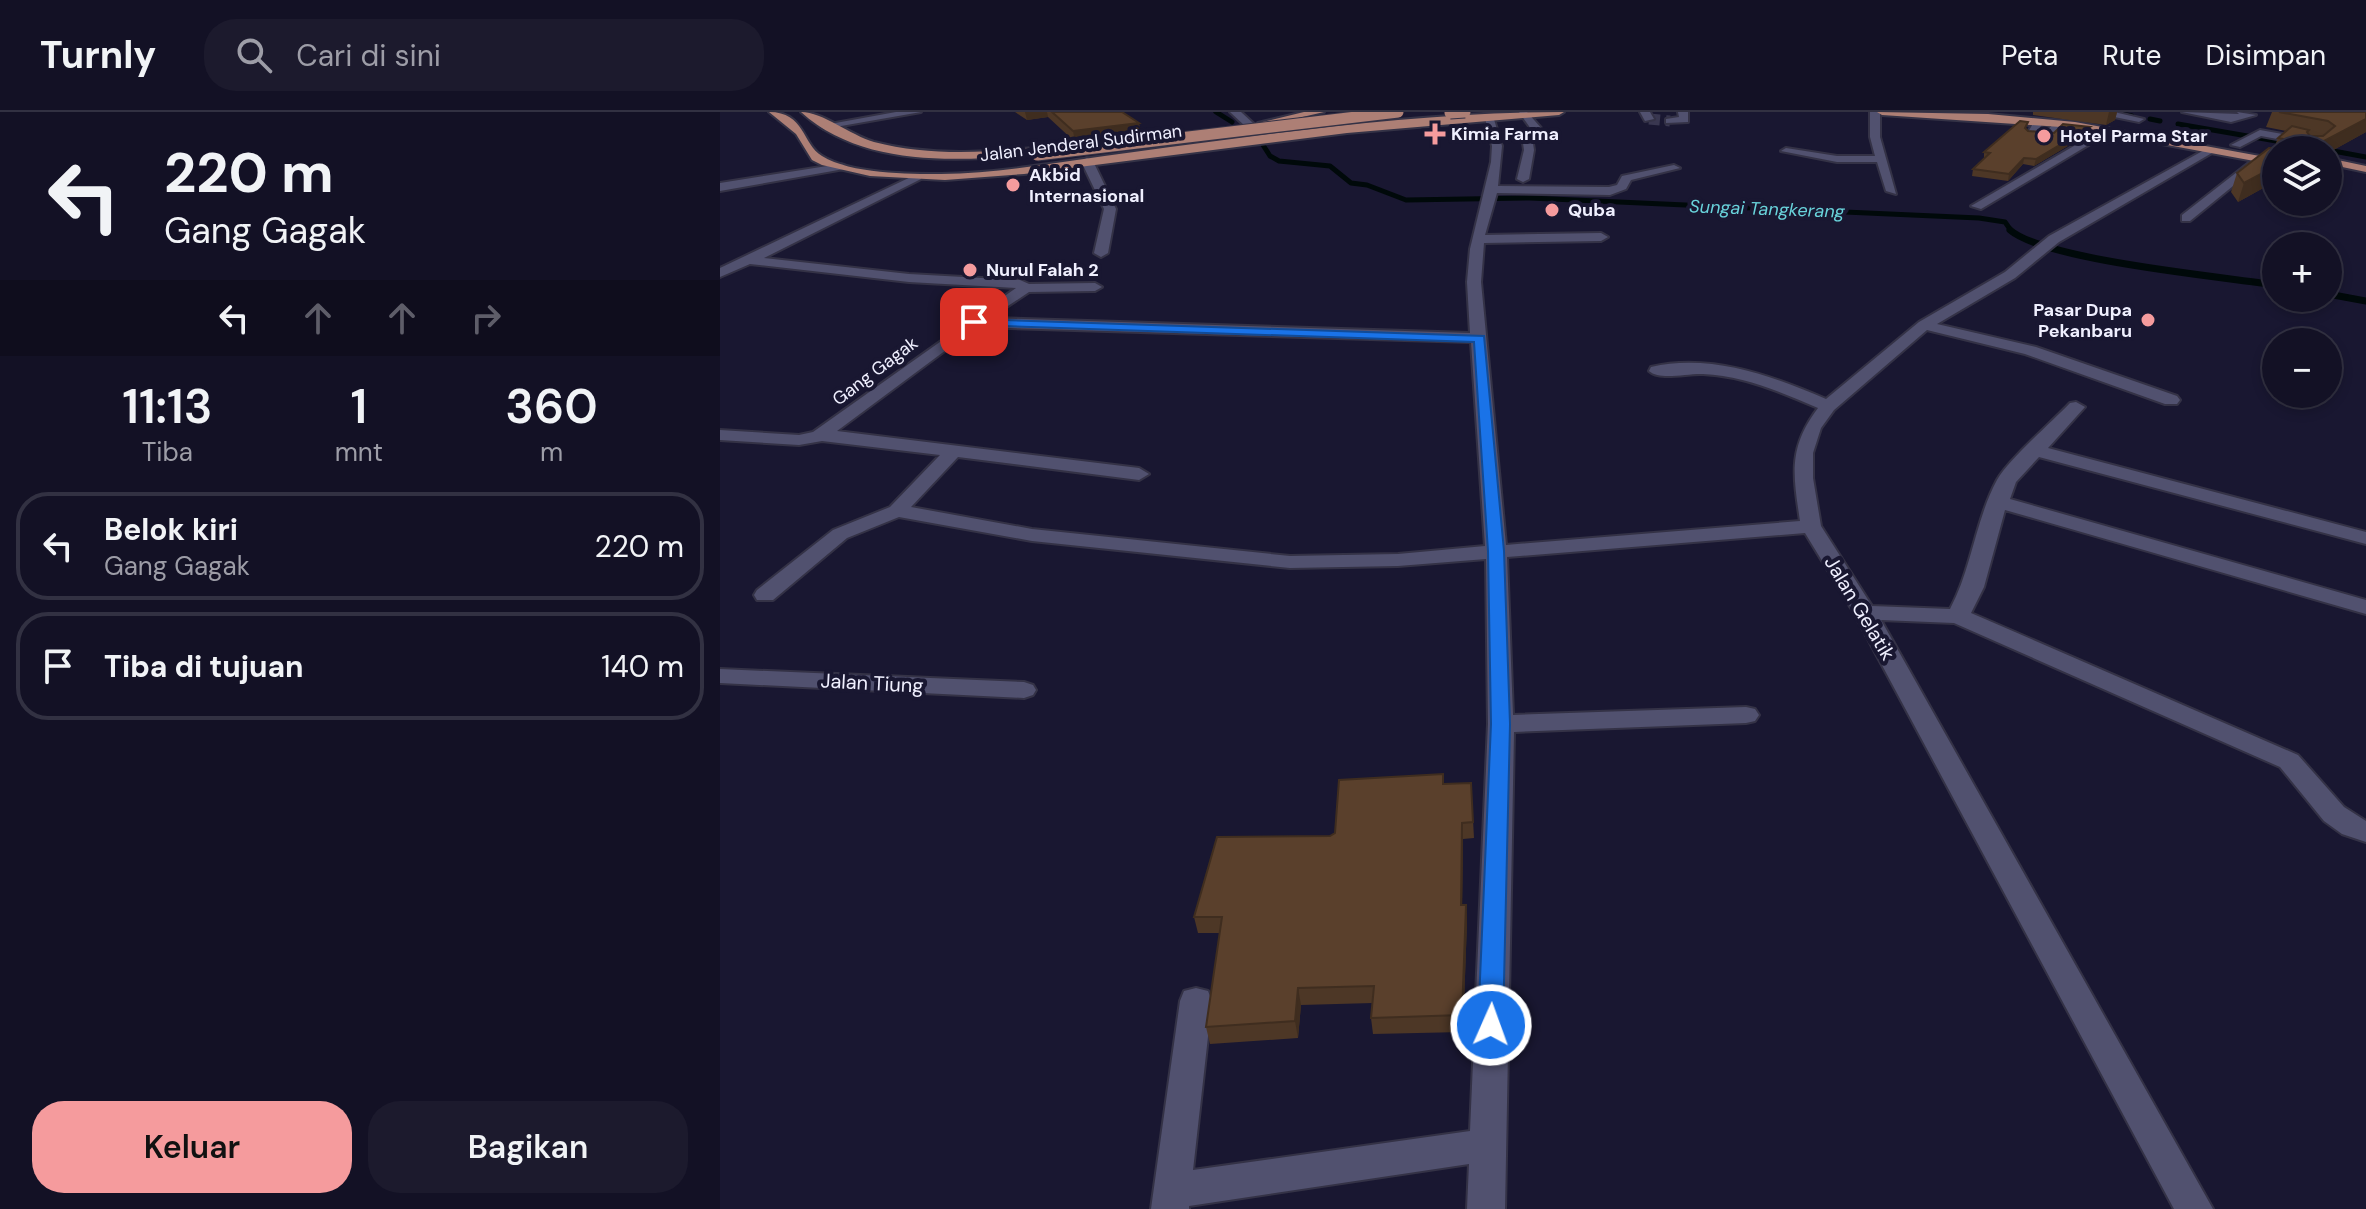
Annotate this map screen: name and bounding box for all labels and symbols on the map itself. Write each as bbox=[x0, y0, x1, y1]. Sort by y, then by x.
street label: Jalan Jenderal Sudirman bbox=[979, 119, 1183, 167]
place label: Kimia Farma bbox=[1451, 122, 1559, 146]
place label: Hotel Parma Star bbox=[2060, 124, 2208, 148]
marker: Kimia Farma bbox=[1426, 125, 1444, 143]
marker: Hotel Parma Star bbox=[2035, 127, 2053, 145]
place label: Akbid Internasional bbox=[1029, 163, 1144, 208]
marker: Akbid Internasional bbox=[1004, 176, 1022, 194]
water label: Sungai Tangkerang bbox=[1689, 194, 1846, 224]
place label: Quba bbox=[1568, 198, 1616, 222]
marker: Quba bbox=[1543, 201, 1561, 219]
place label: Nurul Falah 2 bbox=[986, 258, 1099, 282]
marker: Nurul Falah 2 bbox=[961, 261, 979, 279]
pin bbox=[940, 288, 1008, 356]
place label: Pasar Dupa Pekanbaru bbox=[2033, 298, 2132, 343]
marker: Pasar Dupa Pekanbaru bbox=[2139, 311, 2157, 329]
street label: Gang Gagak bbox=[827, 331, 923, 411]
street label: Jalan Gelatik bbox=[1819, 551, 1901, 665]
street label: Jalan Tiung bbox=[820, 667, 924, 699]
position arrow bbox=[1449, 983, 1533, 1067]

